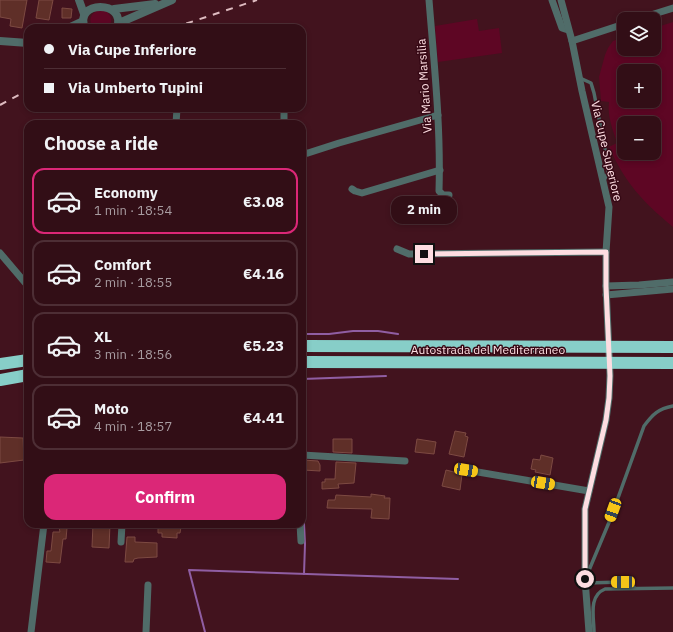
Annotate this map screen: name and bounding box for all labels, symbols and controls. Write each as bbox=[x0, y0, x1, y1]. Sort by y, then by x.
map controls bbox=[617, 12, 661, 160]
button: layers bbox=[617, 12, 661, 56]
street label: Via Mario Marsilia bbox=[413, 38, 435, 134]
text: Via Cupe Inferiore bbox=[68, 40, 196, 59]
button: + bbox=[617, 64, 661, 108]
text: Via Umberto Tupini bbox=[68, 78, 203, 97]
street label: Via Cupe Superiore bbox=[588, 99, 626, 203]
button: − bbox=[617, 116, 661, 160]
text: Choose a ride bbox=[44, 132, 158, 155]
icon: car bbox=[46, 183, 82, 219]
text: Economy bbox=[94, 183, 158, 202]
text: €3.08 bbox=[243, 192, 284, 211]
callout: 2 min bbox=[391, 196, 457, 224]
text: 2 min bbox=[407, 201, 441, 218]
text: 1 min · 18:54 bbox=[94, 202, 172, 219]
route end bbox=[415, 245, 433, 263]
icon: car bbox=[46, 255, 82, 291]
text: Comfort bbox=[94, 255, 151, 274]
text: €4.16 bbox=[243, 264, 284, 283]
text: 2 min · 18:55 bbox=[94, 274, 172, 291]
icon: car bbox=[46, 327, 82, 363]
text: XL bbox=[94, 327, 112, 346]
text: €5.23 bbox=[243, 336, 284, 355]
street label: Autostrada del Mediterraneo bbox=[411, 342, 565, 357]
text: 3 min · 18:56 bbox=[94, 346, 172, 363]
icon: car bbox=[46, 399, 82, 435]
text: Moto bbox=[94, 399, 129, 418]
text: €4.41 bbox=[243, 408, 284, 427]
text: 4 min · 18:57 bbox=[94, 418, 172, 435]
car bbox=[453, 462, 479, 478]
button: Confirm bbox=[44, 474, 286, 520]
car bbox=[530, 475, 556, 491]
car bbox=[603, 497, 623, 523]
route start bbox=[576, 570, 594, 588]
car bbox=[611, 576, 635, 588]

